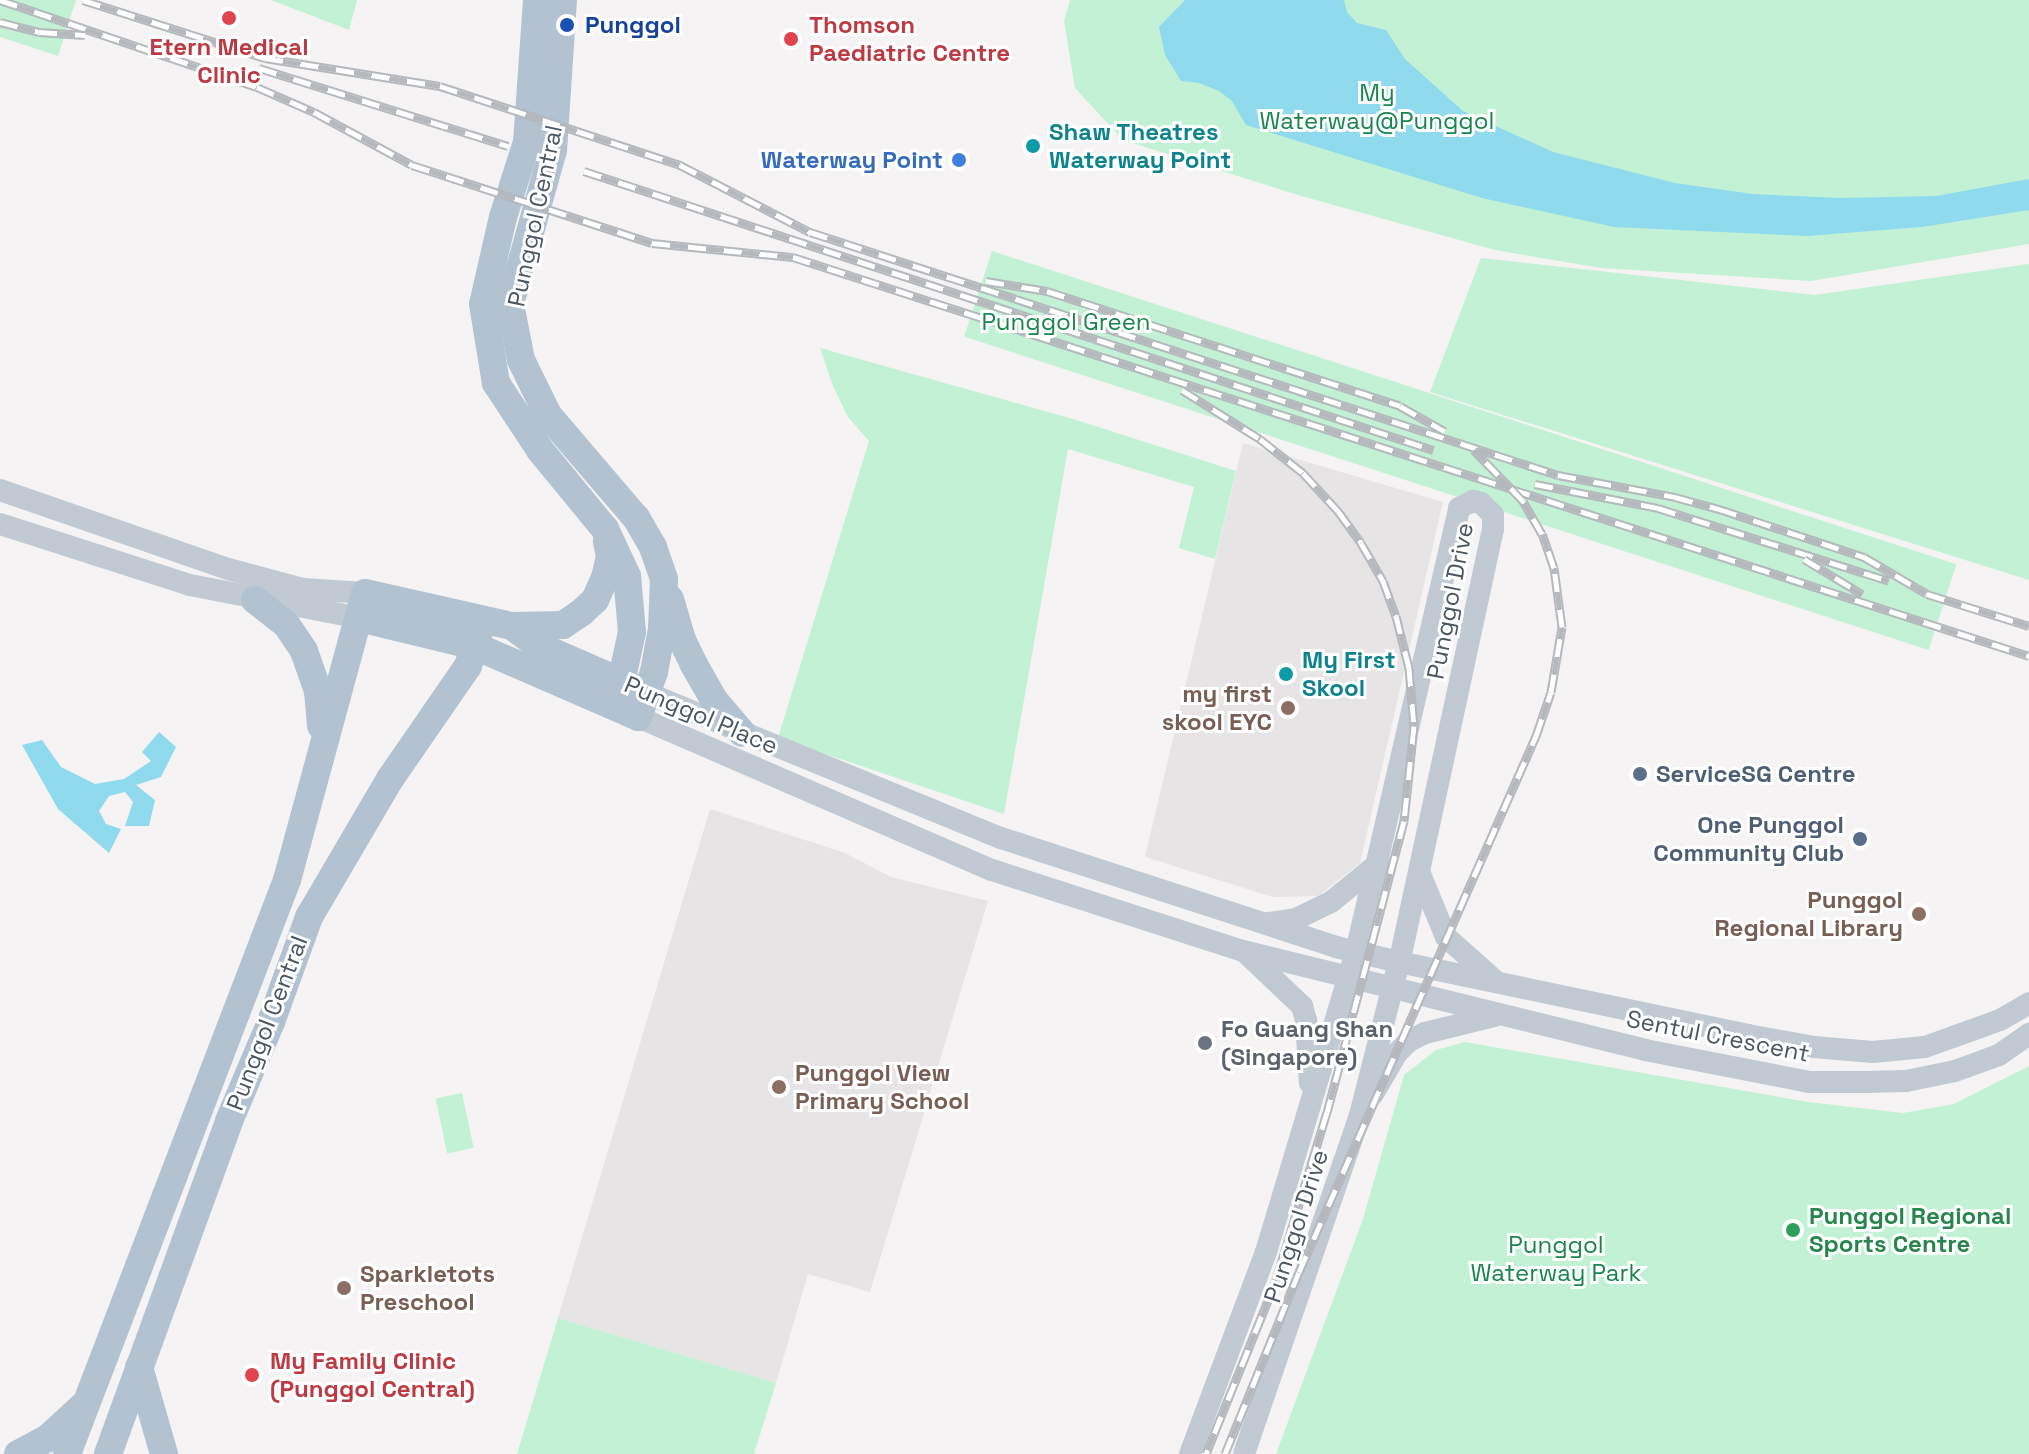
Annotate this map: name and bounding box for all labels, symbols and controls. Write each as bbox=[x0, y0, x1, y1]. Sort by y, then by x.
marker: Etern Medical Clinic bbox=[218, 7, 240, 29]
place label: Punggol bbox=[585, 11, 681, 39]
place label: Thomson Paediatric Centre bbox=[809, 11, 1010, 67]
marker: Punggol bbox=[556, 14, 578, 36]
marker: Thomson Paediatric Centre bbox=[780, 28, 802, 50]
place label: Etern Medical Clinic bbox=[149, 33, 309, 89]
park label: My Waterway@Punggol bbox=[1260, 79, 1494, 135]
place label: Shaw Theatres Waterway Point bbox=[1049, 118, 1231, 174]
street label: Punggol Central bbox=[502, 123, 568, 309]
marker: Shaw Theatres Waterway Point bbox=[1024, 137, 1042, 155]
place label: Waterway Point bbox=[761, 146, 943, 174]
marker: Waterway Point bbox=[950, 151, 968, 169]
park label: Punggol Green bbox=[981, 308, 1151, 336]
street label: Punggol Drive bbox=[1421, 520, 1479, 682]
place label: My First Skool bbox=[1302, 646, 1396, 702]
marker: My First Skool bbox=[1277, 665, 1295, 683]
street label: Punggol Place bbox=[620, 670, 782, 760]
place label: my first skool EYC bbox=[1162, 680, 1272, 736]
marker: my first skool EYC bbox=[1279, 699, 1297, 717]
place label: ServiceSG Centre bbox=[1656, 760, 1855, 788]
marker: ServiceSG Centre bbox=[1631, 765, 1649, 783]
place label: One Punggol Community Club bbox=[1653, 811, 1844, 867]
marker: One Punggol Community Club bbox=[1851, 830, 1869, 848]
place label: Punggol Regional Library bbox=[1714, 886, 1903, 942]
marker: Punggol Regional Library bbox=[1910, 905, 1928, 923]
street label: Punggol Central bbox=[220, 932, 314, 1114]
street label: Sentul Crescent bbox=[1624, 1004, 1812, 1068]
place label: Fo Guang Shan (Singapore) bbox=[1221, 1015, 1393, 1071]
marker: Fo Guang Shan (Singapore) bbox=[1196, 1034, 1214, 1052]
place label: Punggol View Primary School bbox=[795, 1059, 969, 1115]
marker: Punggol View Primary School bbox=[770, 1078, 788, 1096]
street label: Punggol Drive bbox=[1258, 1146, 1334, 1306]
place label: Punggol Regional Sports Centre bbox=[1809, 1202, 2011, 1258]
marker: Punggol Regional Sports Centre bbox=[1784, 1221, 1802, 1239]
park label: Punggol Waterway Park bbox=[1471, 1231, 1641, 1287]
place label: Sparkletots Preschool bbox=[360, 1260, 495, 1316]
marker: Sparkletots Preschool bbox=[335, 1279, 353, 1297]
place label: My Family Clinic (Punggol Central) bbox=[270, 1347, 475, 1403]
marker: My Family Clinic (Punggol Central) bbox=[241, 1364, 263, 1386]

